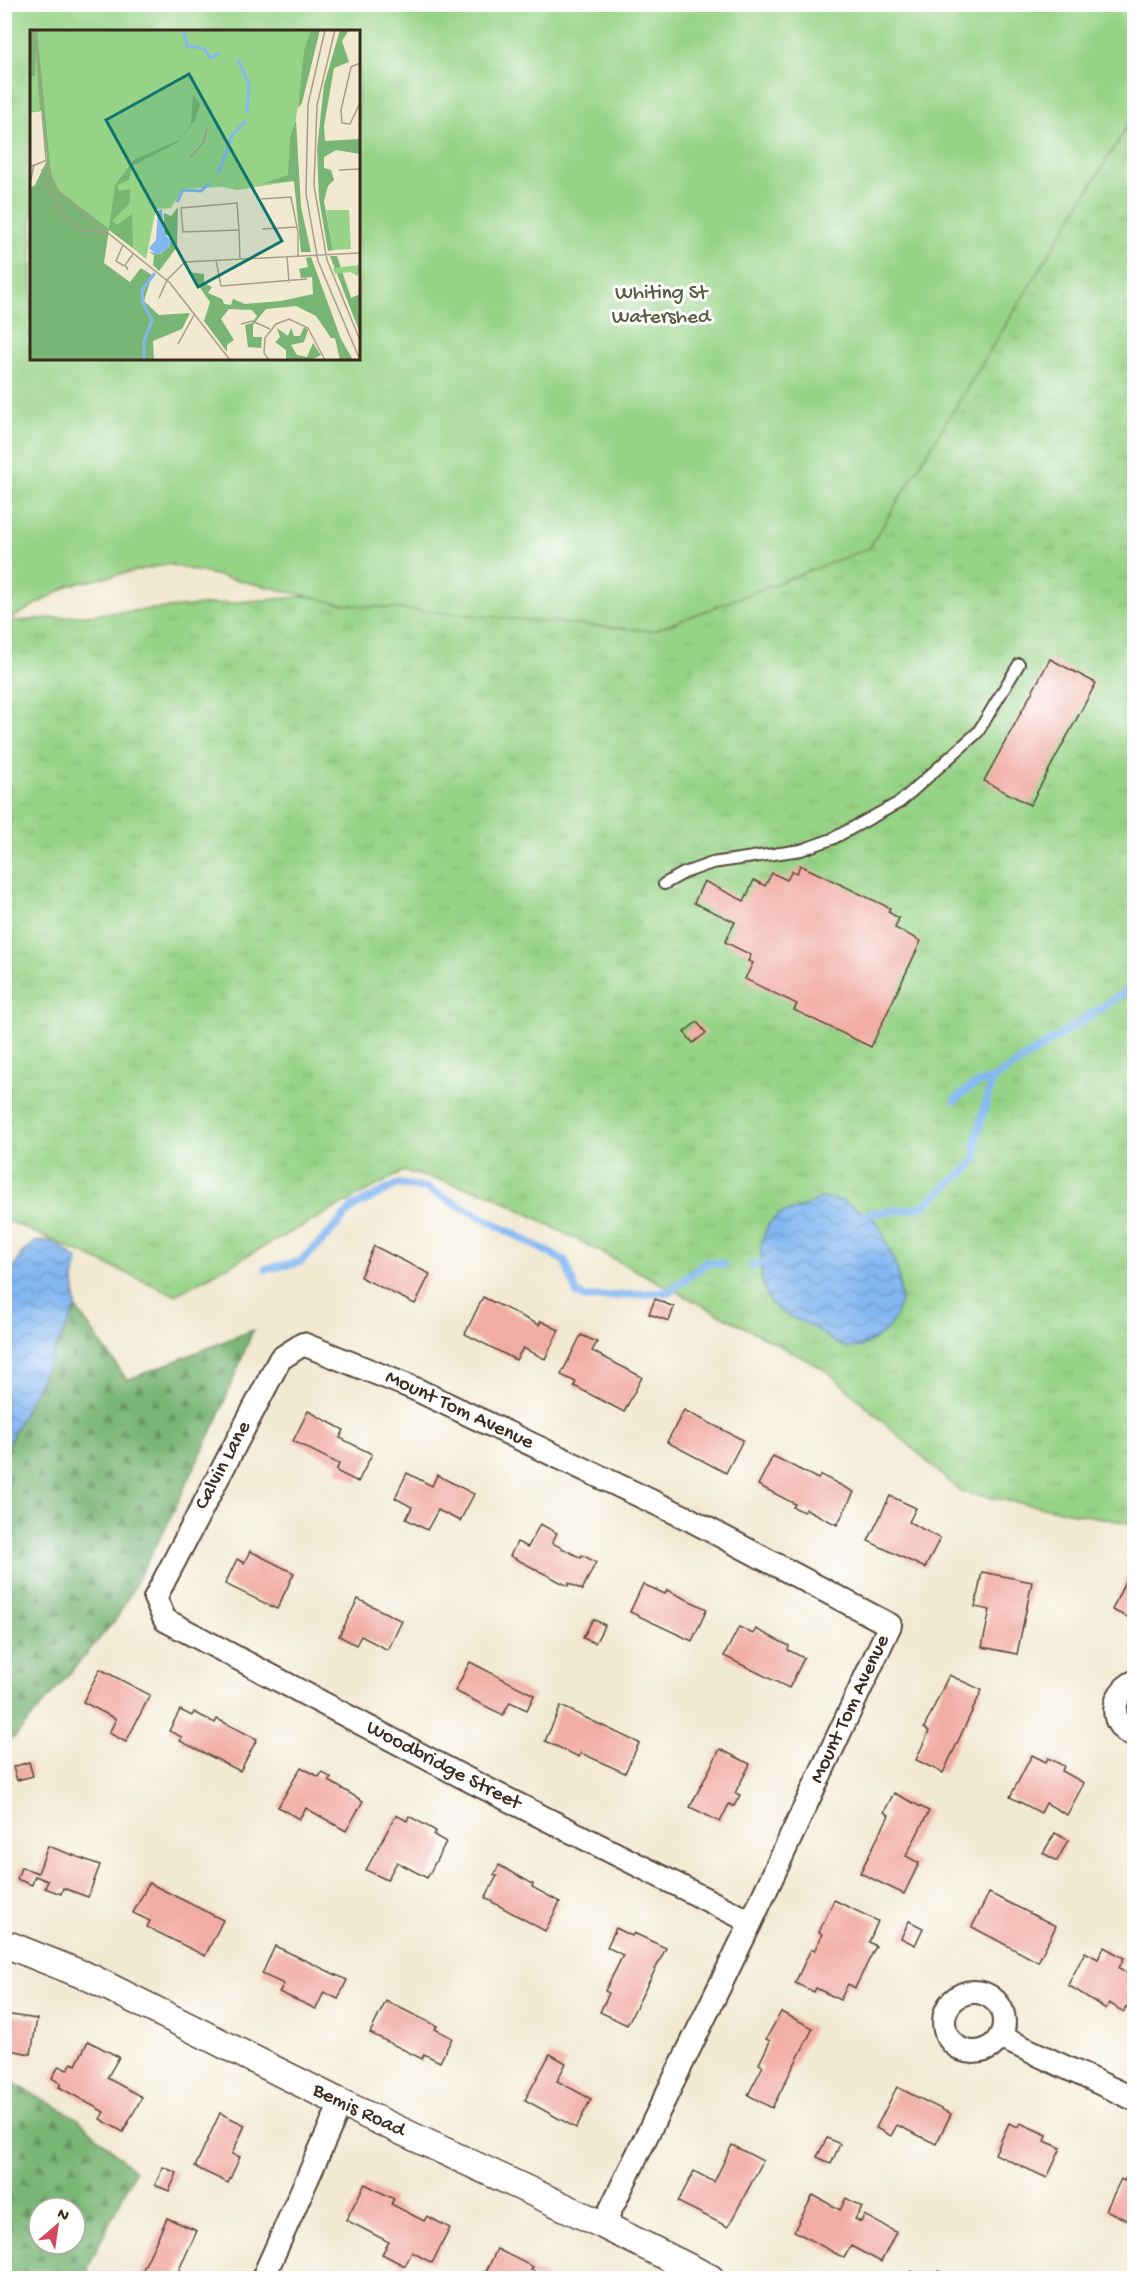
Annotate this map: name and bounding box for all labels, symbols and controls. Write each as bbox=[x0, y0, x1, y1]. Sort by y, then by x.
inset map bbox=[30, 30, 360, 360]
park label: Whiting St Watershed bbox=[612, 282, 712, 331]
street label: Mount Tom Avenue bbox=[381, 1366, 538, 1457]
street label: Calvin Lane bbox=[190, 1416, 258, 1515]
street label: Mount Tom Avenue bbox=[805, 1630, 896, 1788]
street label: Woodbridge Street bbox=[361, 1716, 527, 1818]
street label: Bemis Road bbox=[307, 2078, 411, 2144]
north arrow bbox=[27, 2196, 87, 2256]
text: N bbox=[53, 2205, 72, 2227]

